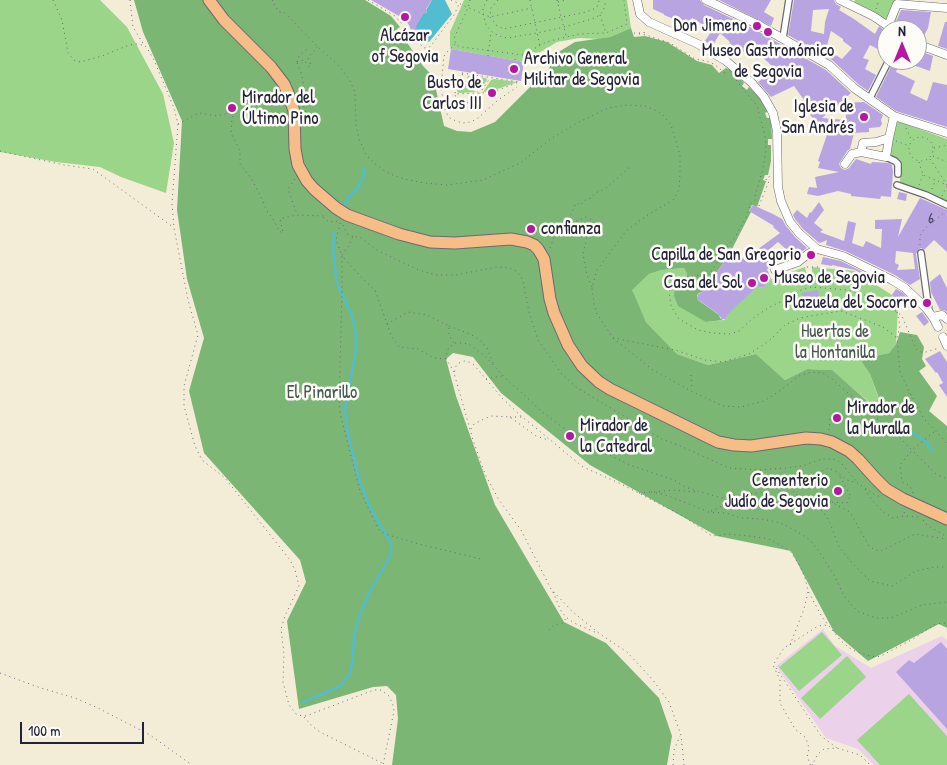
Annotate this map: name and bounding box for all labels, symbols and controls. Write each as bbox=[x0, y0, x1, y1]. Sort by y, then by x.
marker: Alcázar of Segovia bbox=[399, 11, 411, 23]
place label: Don Jimeno bbox=[673, 15, 747, 37]
marker: Don Jimeno bbox=[751, 20, 763, 32]
north arrow bbox=[877, 20, 927, 70]
text: N bbox=[898, 21, 906, 40]
place label: Alcázar of Segovia bbox=[372, 25, 438, 68]
marker: Museo Gastronómico de Segovia bbox=[762, 26, 774, 38]
place label: Museo Gastronómico de Segovia bbox=[702, 40, 834, 82]
place label: Archivo General Militar de Segovia bbox=[524, 48, 639, 90]
marker: Archivo General Militar de Segovia bbox=[508, 63, 520, 75]
place label: Busto de Carlos III bbox=[422, 72, 482, 115]
place label: Mirador del Último Pino bbox=[242, 87, 319, 130]
marker: Busto de Carlos III bbox=[486, 87, 498, 99]
place label: Iglesia de San Andrés bbox=[781, 96, 854, 138]
marker: Mirador del Último Pino bbox=[226, 102, 238, 114]
marker: Iglesia de San Andrés bbox=[858, 111, 870, 123]
house number: 6 bbox=[928, 210, 934, 228]
place label: confianza bbox=[541, 218, 601, 240]
marker: confianza bbox=[525, 223, 537, 235]
place label: Capilla de San Gregorio bbox=[651, 244, 801, 266]
marker: Capilla de San Gregorio bbox=[805, 249, 817, 261]
place label: Museo de Segovia bbox=[774, 267, 885, 289]
place label: Casa del Sol bbox=[664, 272, 742, 294]
marker: Museo de Segovia bbox=[758, 272, 770, 284]
marker: Casa del Sol bbox=[746, 277, 758, 289]
place label: Plazuela del Socorro bbox=[784, 292, 917, 314]
marker: Plazuela del Socorro bbox=[921, 297, 933, 309]
park label: Huertas de la Hontanilla bbox=[795, 321, 875, 364]
park label: El Pinarillo bbox=[287, 382, 357, 404]
place label: Mirador de la Muralla bbox=[847, 397, 915, 439]
marker: Mirador de la Muralla bbox=[831, 412, 843, 424]
place label: Mirador de la Catedral bbox=[580, 415, 652, 458]
marker: Mirador de la Catedral bbox=[564, 430, 576, 442]
place label: Cementerio Judío de Segovia bbox=[724, 470, 828, 512]
marker: Cementerio Judío de Segovia bbox=[832, 485, 844, 497]
scale bar bbox=[22, 712, 146, 744]
text: 100 m bbox=[28, 720, 61, 741]

